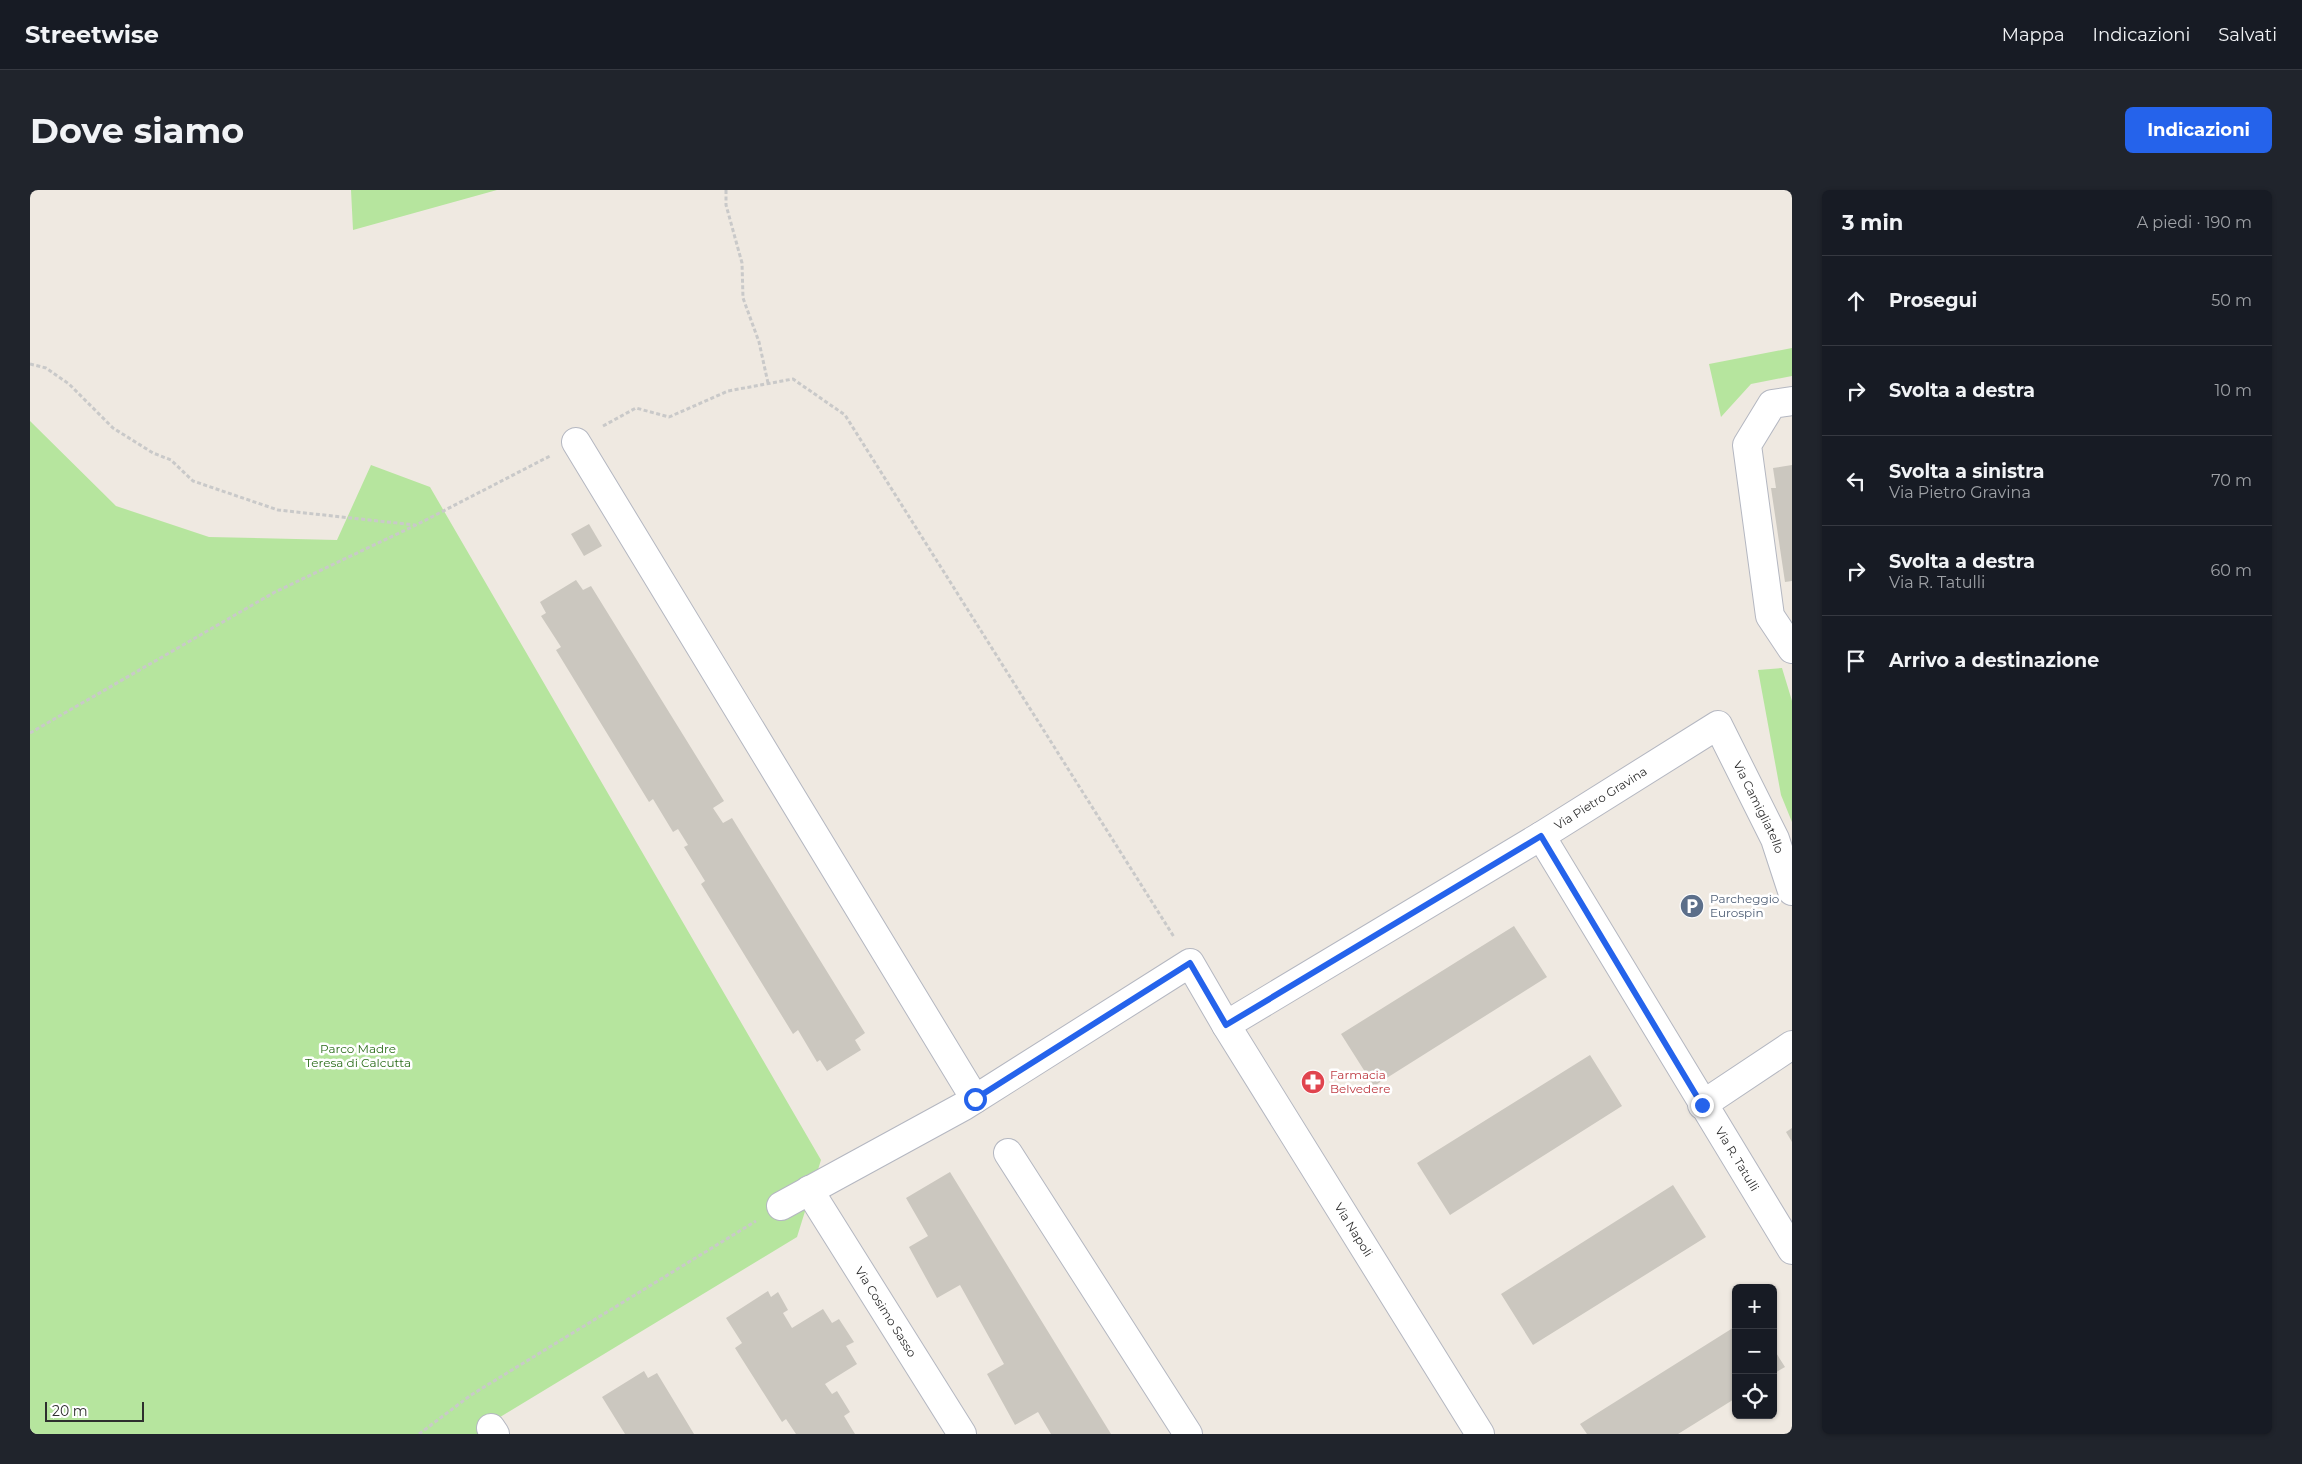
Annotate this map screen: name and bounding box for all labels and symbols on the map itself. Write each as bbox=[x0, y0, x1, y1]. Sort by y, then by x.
street label: Via Camigliatello bbox=[1730, 758, 1787, 855]
street label: Via Pietro Gravina bbox=[1551, 763, 1650, 833]
place label: Parcheggio Eurospin bbox=[1710, 891, 1779, 920]
parking icon: Parcheggio Eurospin bbox=[1679, 893, 1705, 919]
park label: Parco Madre Teresa di Calcutta bbox=[305, 1041, 411, 1070]
place label: Farmacia Belvedere bbox=[1330, 1067, 1390, 1096]
pharmacy icon: Farmacia Belvedere bbox=[1300, 1069, 1326, 1095]
route start bbox=[964, 1088, 987, 1111]
route end bbox=[1691, 1094, 1714, 1117]
street label: Via R. Tatulli bbox=[1712, 1124, 1763, 1194]
street label: Via Napoli bbox=[1331, 1200, 1376, 1259]
street label: Via Cosimo Sasso bbox=[852, 1264, 920, 1360]
scale bar bbox=[45, 1399, 144, 1422]

